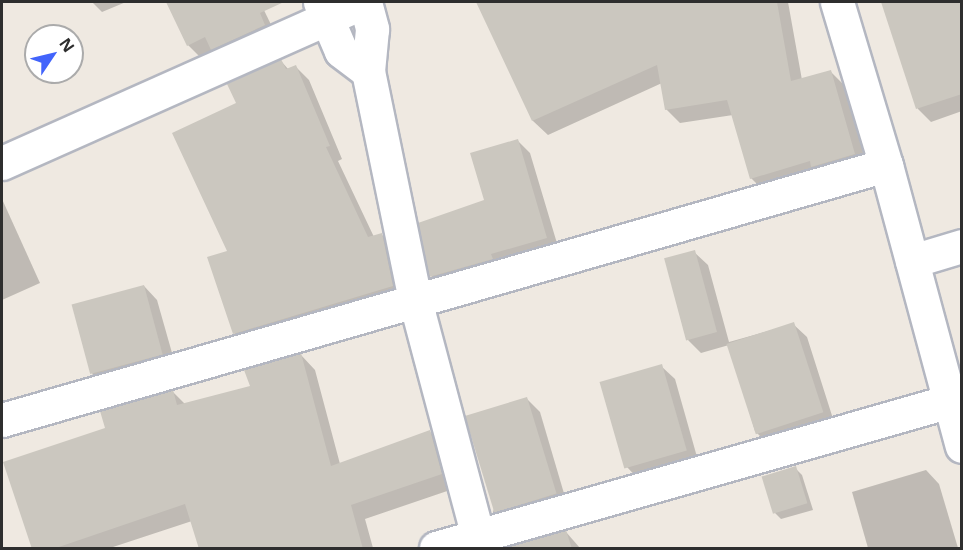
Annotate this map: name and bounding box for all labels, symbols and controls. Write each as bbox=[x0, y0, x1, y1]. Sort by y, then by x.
north arrow bbox=[24, 24, 84, 84]
text: N bbox=[54, 33, 80, 56]

